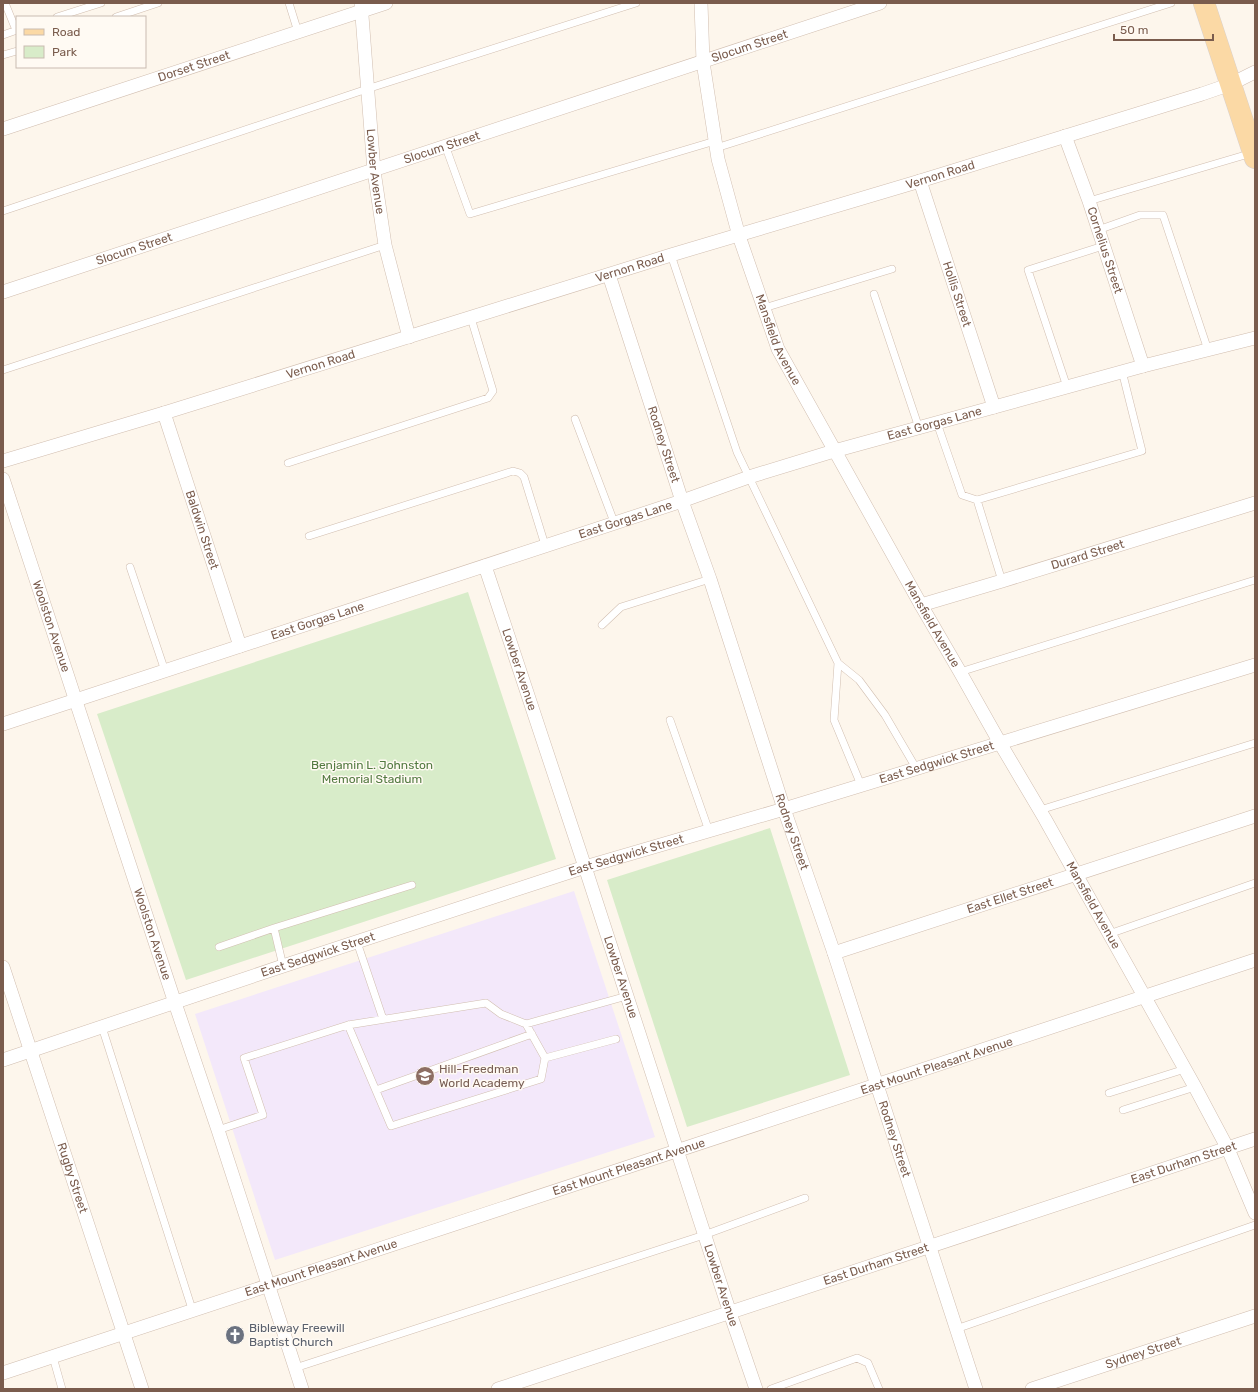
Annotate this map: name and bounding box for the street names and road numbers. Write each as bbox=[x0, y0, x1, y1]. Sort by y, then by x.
street label: Slocum Street bbox=[710, 27, 790, 65]
street label: Dorset Street bbox=[156, 48, 232, 85]
street label: Lowber Avenue bbox=[364, 128, 387, 215]
street label: Slocum Street bbox=[402, 128, 482, 166]
street label: Vernon Road bbox=[904, 158, 976, 192]
street label: Cornelius Street bbox=[1084, 205, 1126, 296]
street label: Slocum Street bbox=[94, 230, 174, 268]
street label: Vernon Road bbox=[594, 251, 666, 285]
street label: Hollis Street bbox=[940, 260, 974, 329]
street label: Mansfield Avenue bbox=[753, 292, 804, 388]
street label: Vernon Road bbox=[284, 347, 357, 382]
street label: Rodney Street bbox=[645, 404, 683, 485]
street label: East Gorgas Lane bbox=[886, 404, 984, 443]
street label: Baldwin Street bbox=[183, 489, 222, 571]
street label: East Gorgas Lane bbox=[577, 498, 674, 541]
street label: Durard Street bbox=[1049, 537, 1126, 572]
street label: Mansfield Avenue bbox=[902, 578, 963, 670]
street label: Woolston Avenue bbox=[30, 579, 73, 674]
street label: East Gorgas Lane bbox=[269, 599, 366, 643]
street label: Lowber Avenue bbox=[499, 626, 540, 713]
street label: East Sedgwick Street bbox=[878, 738, 996, 786]
street label: Rodney Street bbox=[772, 792, 812, 872]
street label: East Sedgwick Street bbox=[567, 832, 686, 879]
street label: Mansfield Avenue bbox=[1063, 859, 1123, 952]
street label: East Ellet Street bbox=[965, 875, 1055, 916]
street label: Woolston Avenue bbox=[131, 886, 174, 982]
street label: East Sedgwick Street bbox=[259, 929, 377, 980]
street label: Lowber Avenue bbox=[601, 934, 641, 1020]
street label: East Mount Pleasant Avenue bbox=[859, 1034, 1015, 1097]
street label: Rodney Street bbox=[876, 1099, 914, 1179]
street label: East Mount Pleasant Avenue bbox=[551, 1135, 707, 1198]
street label: East Durham Street bbox=[1129, 1139, 1238, 1186]
street label: Rugby Street bbox=[54, 1141, 91, 1215]
street label: East Mount Pleasant Avenue bbox=[243, 1236, 399, 1299]
street label: East Durham Street bbox=[821, 1240, 931, 1288]
street label: Lowber Avenue bbox=[701, 1242, 741, 1329]
street label: Sydney Street bbox=[1104, 1334, 1183, 1372]

